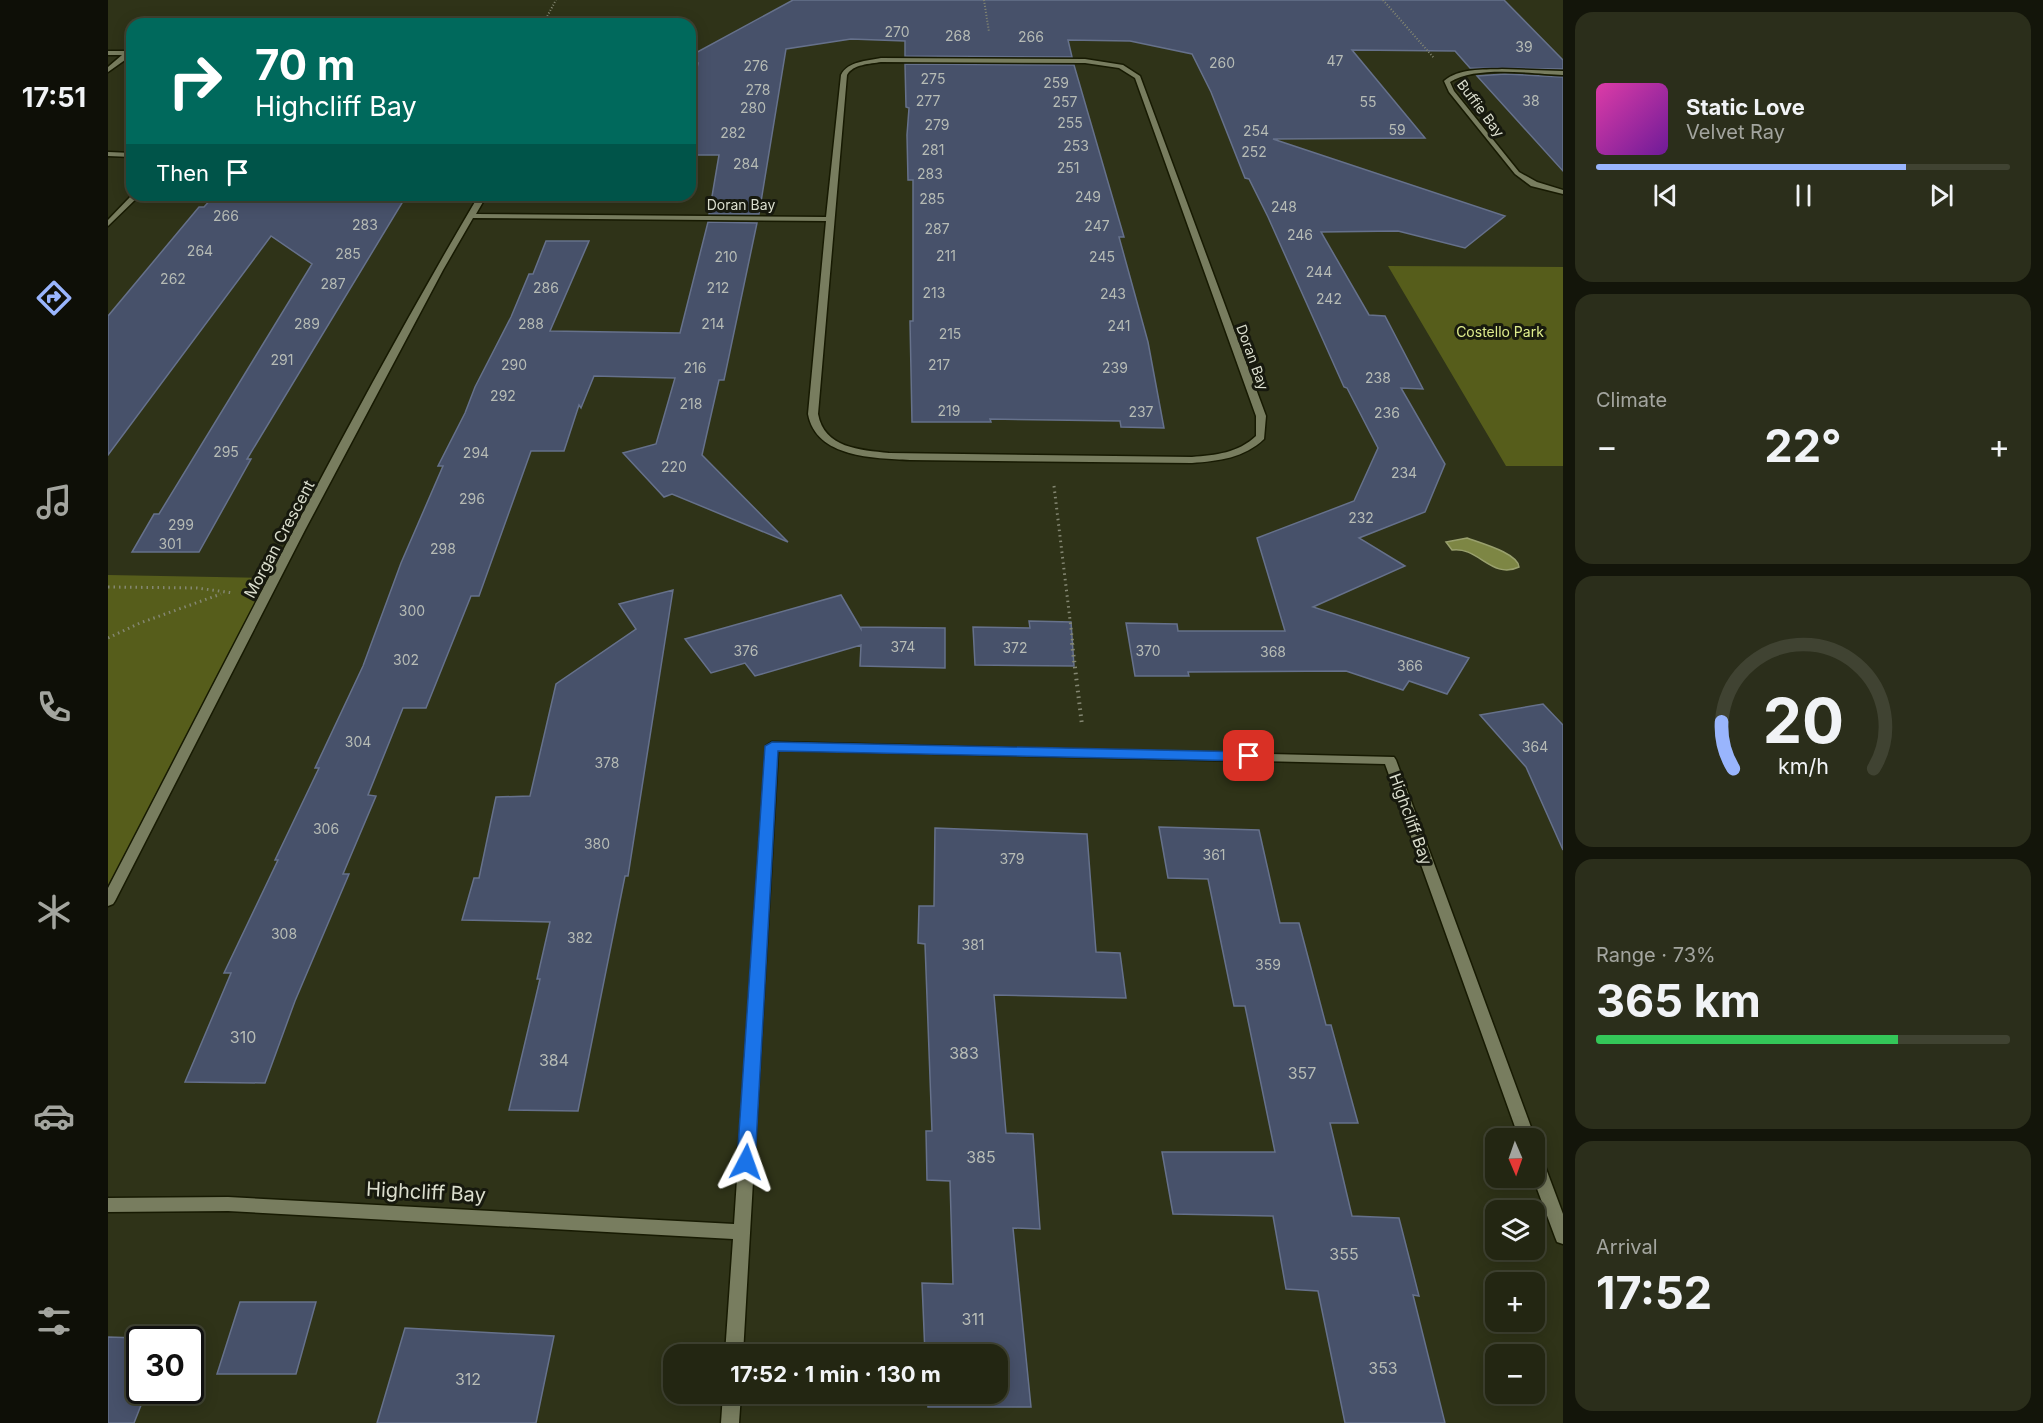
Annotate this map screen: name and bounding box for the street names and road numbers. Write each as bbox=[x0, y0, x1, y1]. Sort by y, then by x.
street label: Buffie Bay bbox=[1454, 76, 1508, 140]
street label: Doran Bay bbox=[707, 196, 775, 213]
street label: Doran Bay bbox=[1233, 322, 1273, 392]
street label: Morgan Crescent bbox=[239, 476, 319, 602]
street label: Highcliff Bay bbox=[1385, 771, 1437, 867]
street label: Highcliff Bay bbox=[366, 1177, 486, 1207]

